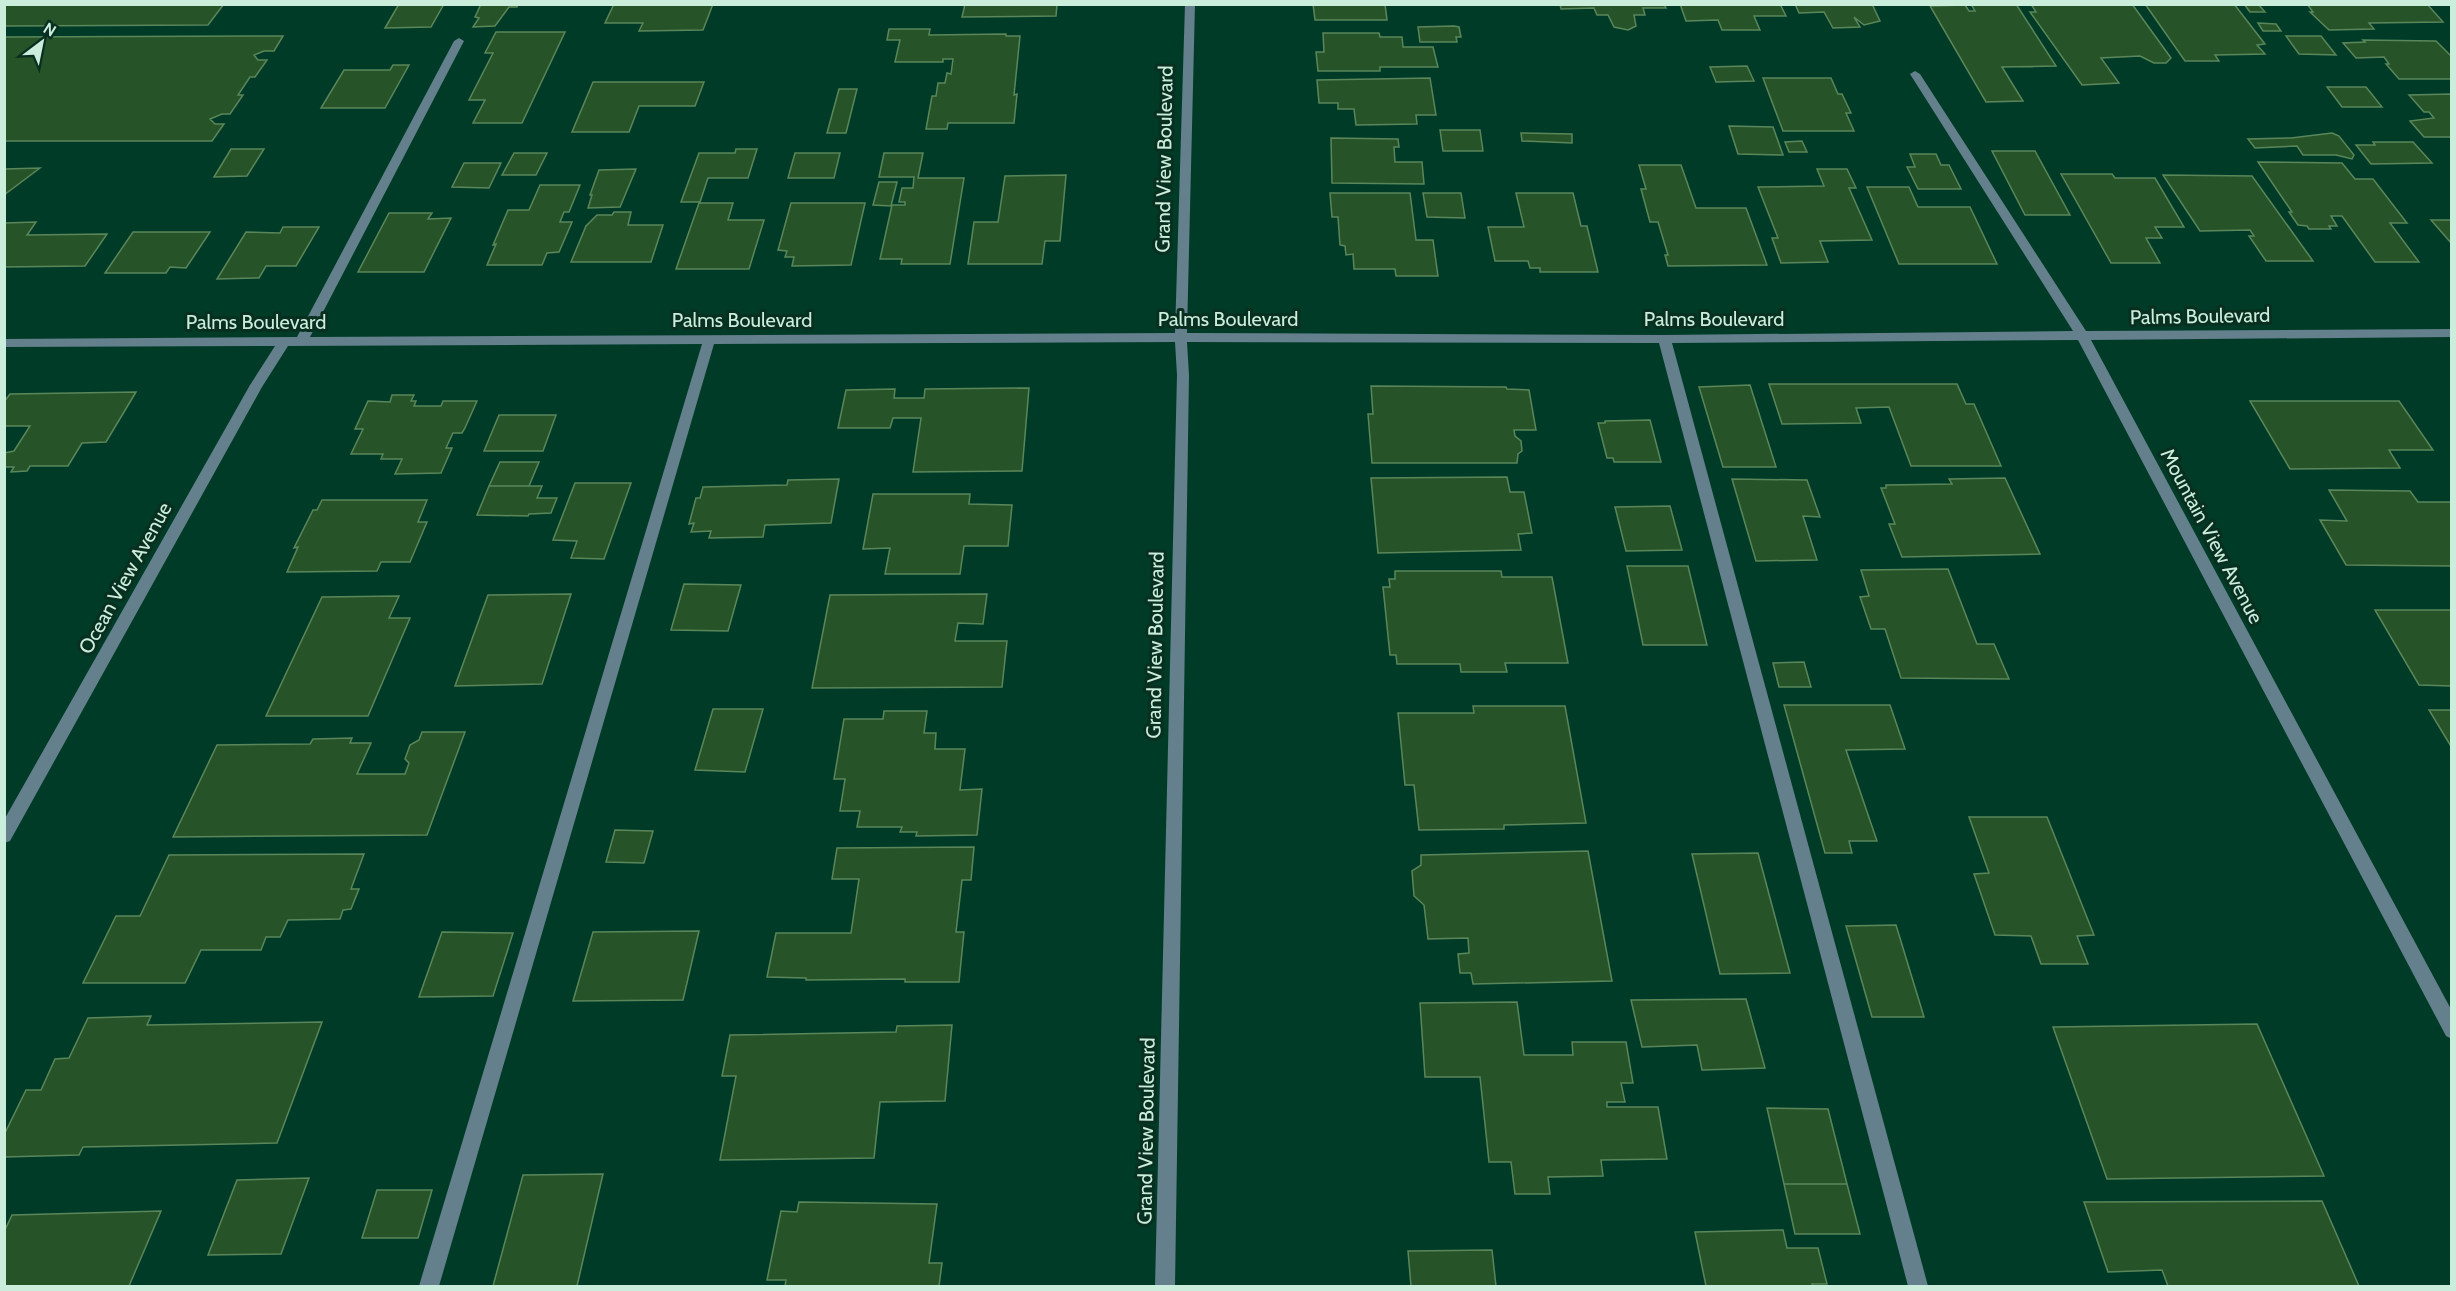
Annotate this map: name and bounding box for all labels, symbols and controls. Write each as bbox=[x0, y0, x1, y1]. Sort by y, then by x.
north arrow bbox=[12, 12, 72, 72]
text: N bbox=[40, 19, 60, 41]
street label: Grand View Boulevard bbox=[1150, 65, 1178, 253]
street label: Palms Boulevard bbox=[2130, 303, 2270, 329]
street label: Palms Boulevard bbox=[1158, 307, 1298, 331]
street label: Palms Boulevard bbox=[1644, 307, 1784, 331]
street label: Palms Boulevard bbox=[672, 308, 812, 332]
street label: Palms Boulevard bbox=[186, 310, 326, 334]
street label: Mountain View Avenue bbox=[2156, 444, 2268, 628]
street label: Ocean View Avenue bbox=[73, 498, 177, 658]
street label: Grand View Boulevard bbox=[1141, 551, 1169, 739]
street label: Grand View Boulevard bbox=[1132, 1037, 1160, 1225]

